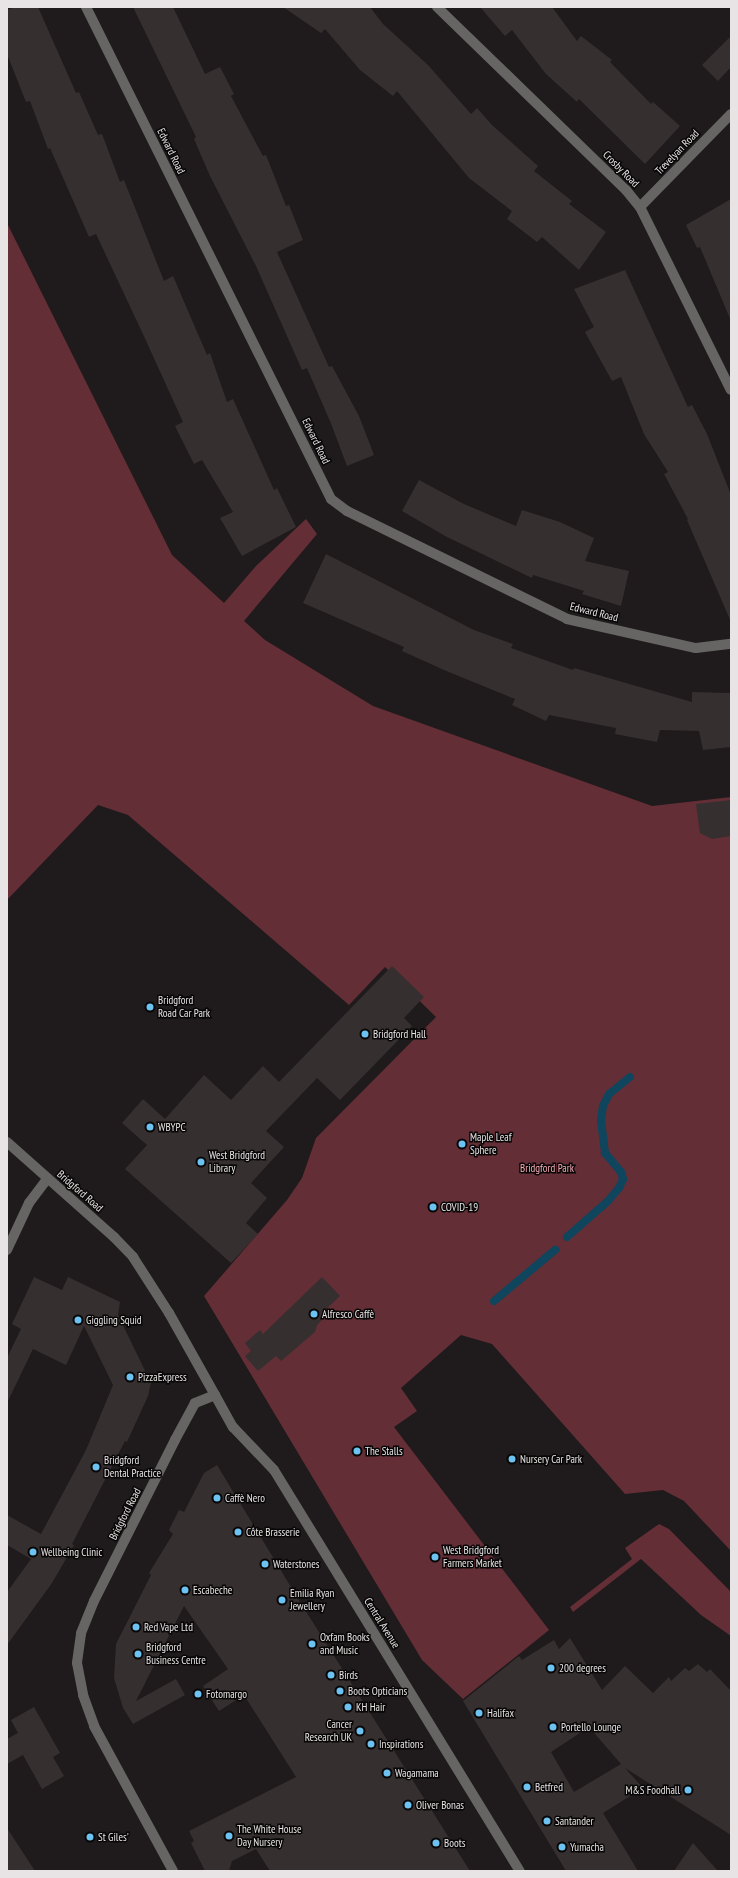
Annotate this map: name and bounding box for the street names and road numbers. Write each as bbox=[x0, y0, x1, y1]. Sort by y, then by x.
street label: Edward Road bbox=[154, 126, 188, 176]
street label: Trevelyan Road bbox=[652, 127, 702, 177]
street label: Crosby Road bbox=[600, 148, 642, 190]
street label: Edward Road bbox=[299, 416, 333, 466]
street label: Edward Road bbox=[569, 600, 619, 624]
street label: Bridgford Road bbox=[54, 1167, 106, 1215]
street label: Bridgford Road bbox=[106, 1486, 144, 1542]
street label: Central Avenue bbox=[361, 1595, 403, 1651]

